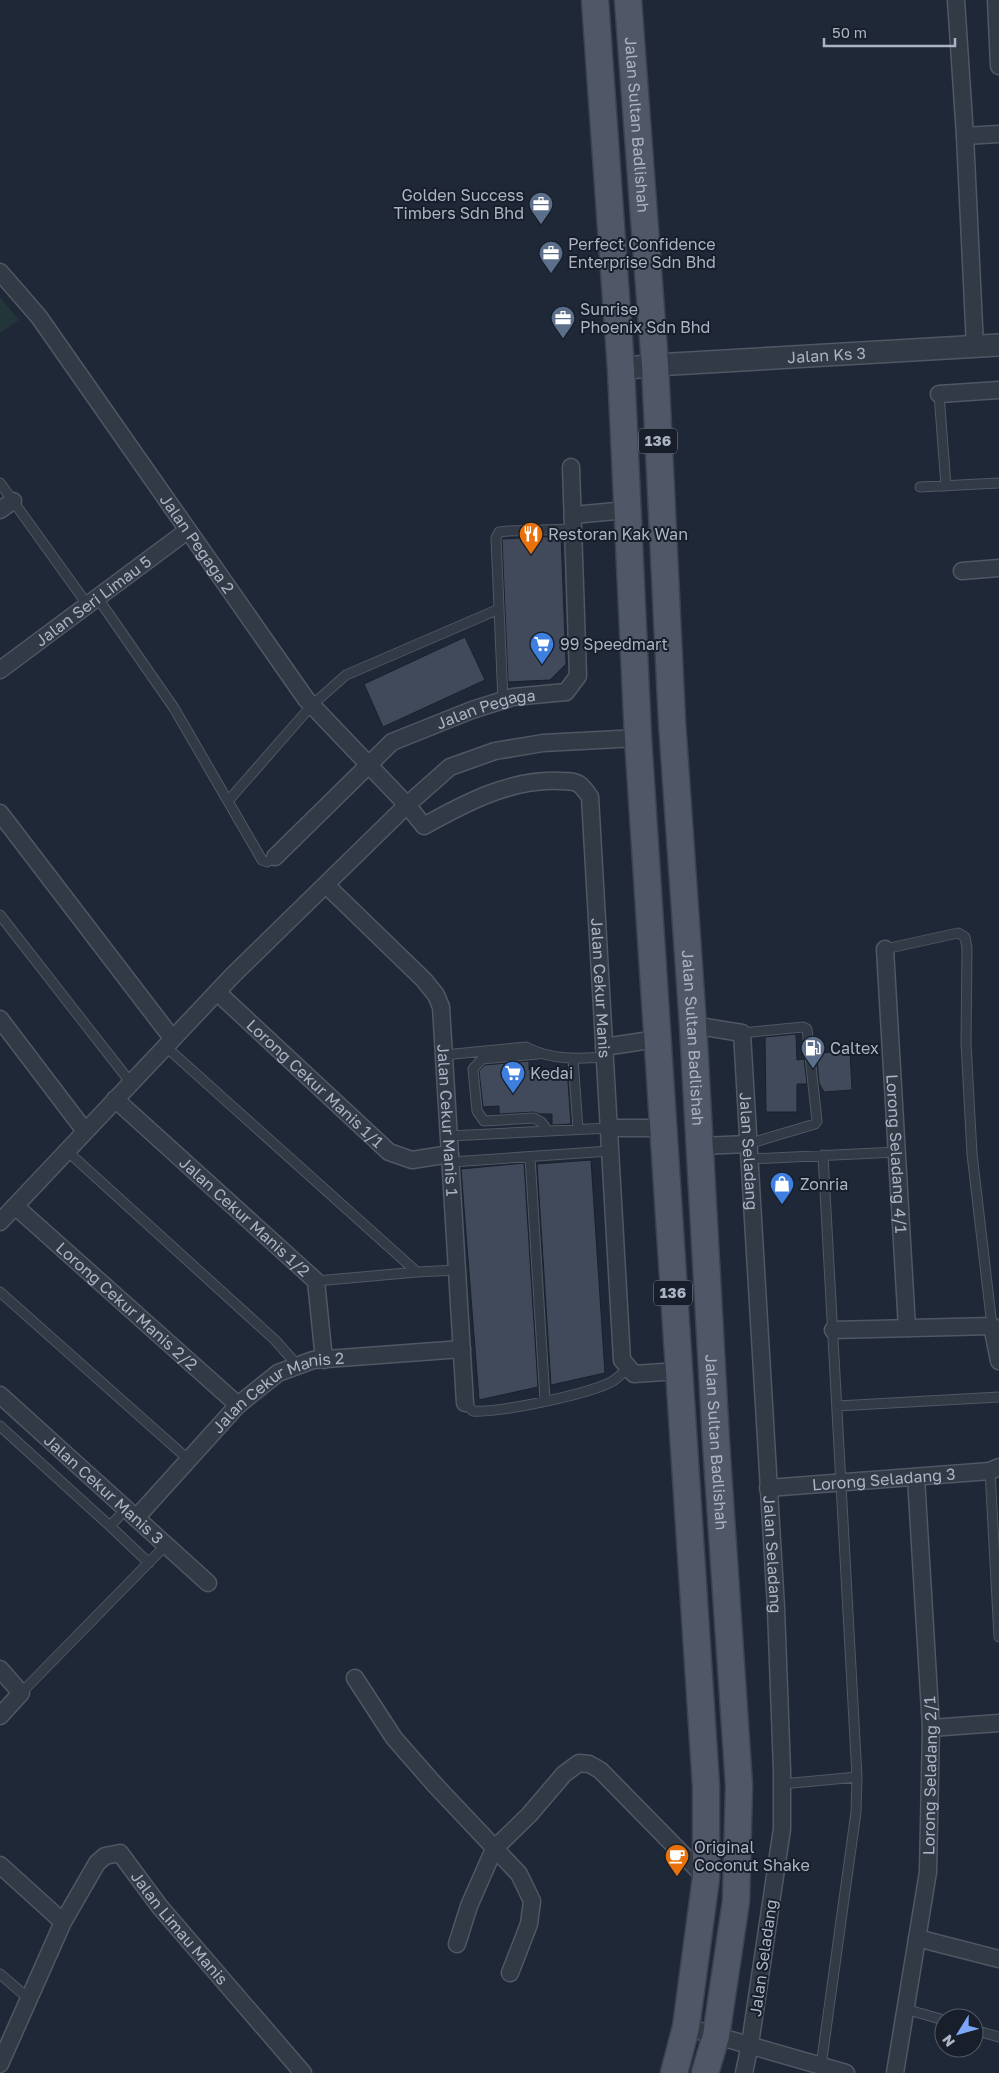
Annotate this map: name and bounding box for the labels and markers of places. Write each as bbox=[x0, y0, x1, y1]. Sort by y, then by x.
place label: Golden Success Timbers Sdn Bhd bbox=[393, 185, 524, 223]
office icon: Golden Success Timbers Sdn Bhd bbox=[528, 191, 554, 225]
place label: Perfect Confidence Enterprise Sdn Bhd bbox=[568, 234, 716, 272]
office icon: Perfect Confidence Enterprise Sdn Bhd bbox=[538, 240, 564, 274]
place label: Sunrise Phoenix Sdn Bhd bbox=[580, 299, 710, 337]
office icon: Sunrise Phoenix Sdn Bhd bbox=[550, 305, 576, 339]
restaurant icon: Restoran Kak Wan bbox=[518, 521, 544, 555]
place label: Restoran Kak Wan bbox=[548, 524, 688, 544]
supermarket icon: 99 Speedmart bbox=[529, 631, 555, 665]
place label: 99 Speedmart bbox=[560, 634, 668, 654]
fuel station icon: Caltex bbox=[800, 1035, 826, 1069]
place label: Caltex bbox=[830, 1038, 879, 1058]
supermarket icon: Kedai bbox=[500, 1060, 526, 1094]
place label: Kedai bbox=[530, 1063, 573, 1083]
shop icon: Zonria bbox=[769, 1171, 795, 1205]
place label: Zonria bbox=[800, 1174, 848, 1194]
place label: Original Coconut Shake bbox=[694, 1837, 810, 1875]
cafe icon: Original Coconut Shake bbox=[664, 1843, 690, 1877]

